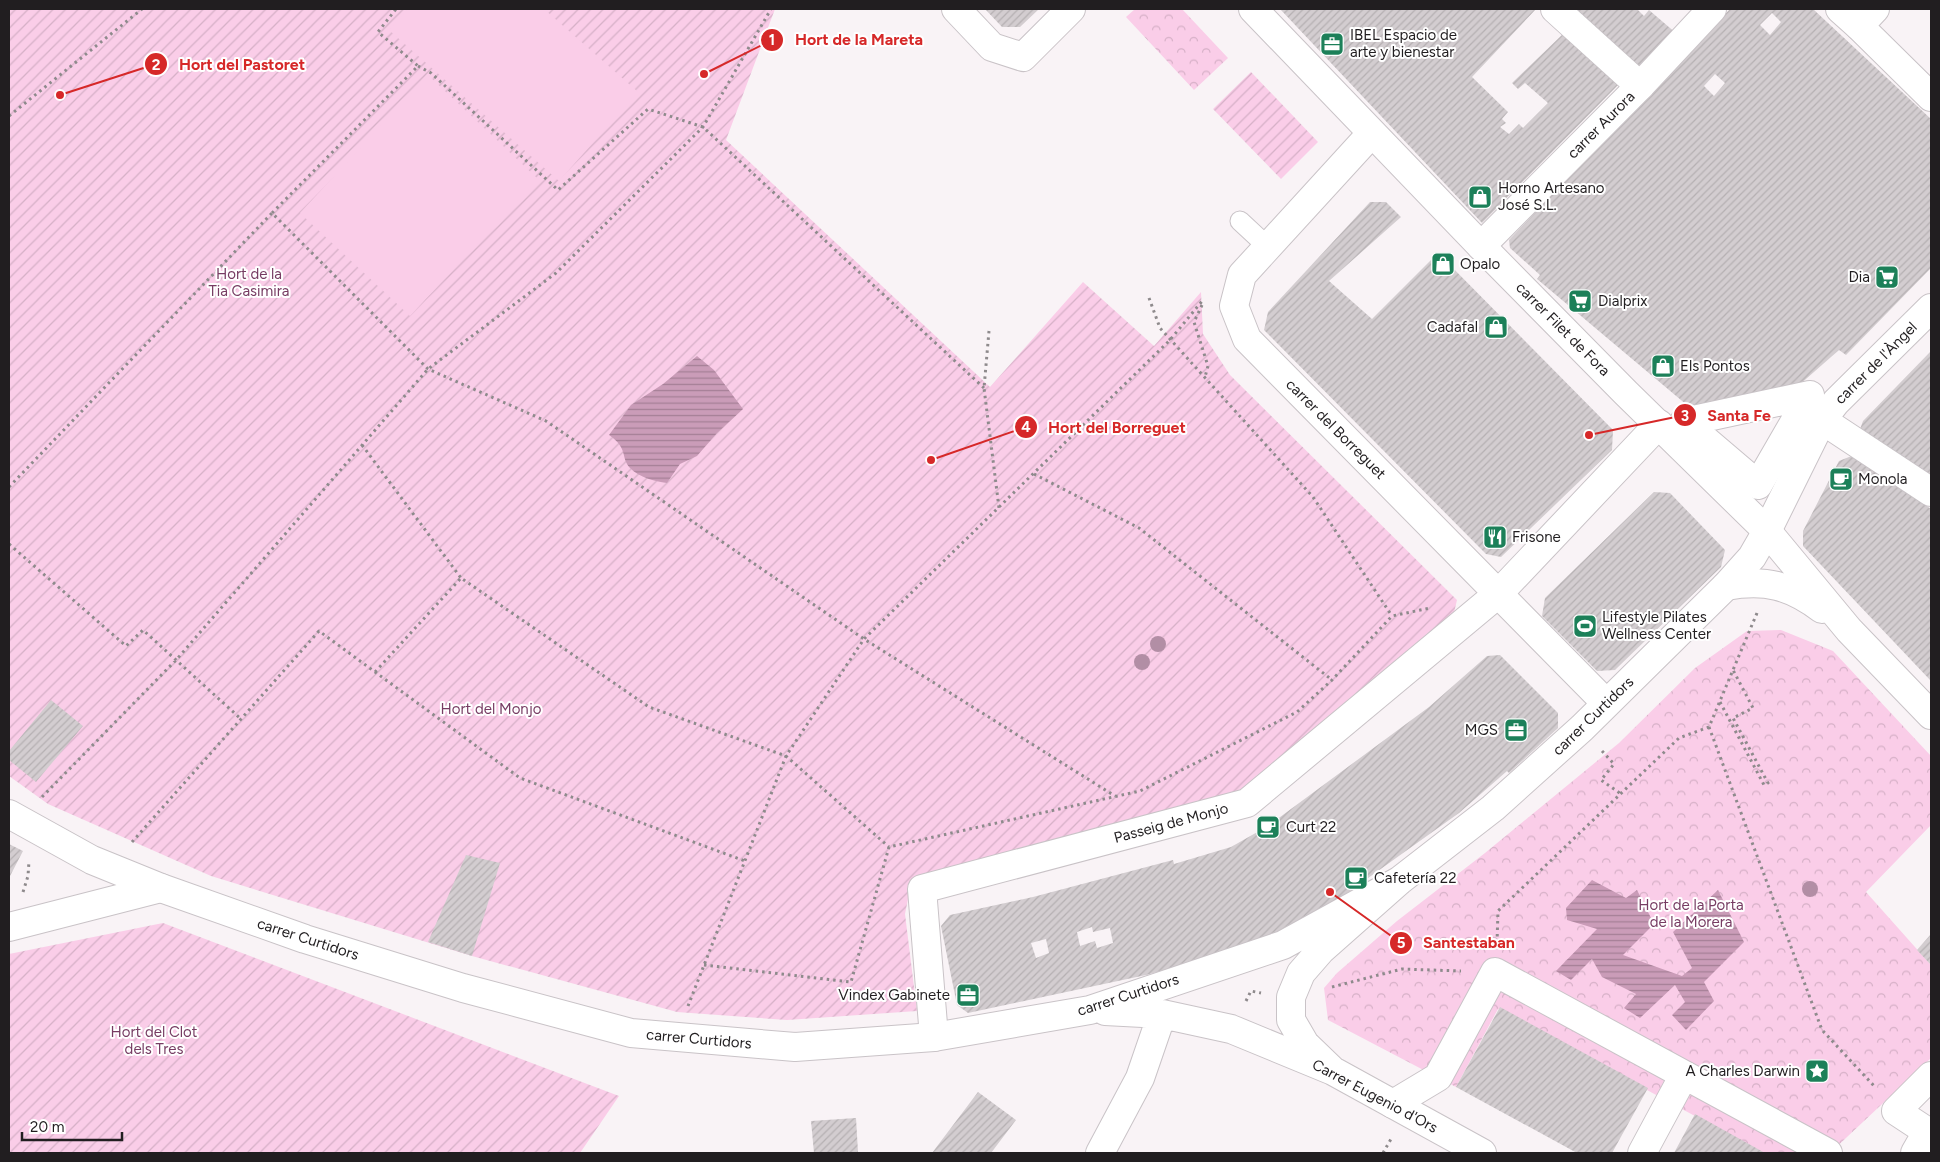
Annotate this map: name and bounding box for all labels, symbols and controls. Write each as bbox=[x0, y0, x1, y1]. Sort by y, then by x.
callout: Hort de la Mareta bbox=[760, 24, 933, 55]
place label: IBEL Espacio de arte y bienestar bbox=[1350, 26, 1457, 61]
text: Hort de la Mareta bbox=[795, 30, 923, 49]
text: 1 bbox=[769, 31, 775, 49]
office icon: IBEL Espacio de arte y bienestar bbox=[1319, 31, 1345, 57]
callout: Hort del Pastoret bbox=[144, 49, 315, 80]
text: Hort del Pastoret bbox=[179, 55, 305, 74]
text: 2 bbox=[152, 56, 161, 74]
street label: carrer Aurora bbox=[1564, 88, 1638, 162]
place label: Horno Artesano José S.L. bbox=[1498, 179, 1605, 214]
shop icon: Horno Artesano José S.L. bbox=[1467, 184, 1493, 210]
shop icon: Opalo bbox=[1430, 251, 1456, 277]
place label: Opalo bbox=[1460, 255, 1500, 273]
supermarket icon: Dia bbox=[1874, 264, 1900, 290]
park label: Hort de la Tia Casimira bbox=[208, 265, 290, 300]
place label: Dia bbox=[1849, 268, 1870, 286]
street label: carrer Filet de Fora bbox=[1512, 278, 1614, 380]
supermarket icon: Dialprix bbox=[1567, 288, 1593, 314]
place label: Dialprix bbox=[1598, 292, 1647, 310]
shop icon: Cadafal bbox=[1483, 314, 1509, 340]
place label: Cadafal bbox=[1427, 318, 1478, 336]
street label: carrer de l'Àngel bbox=[1831, 318, 1921, 408]
shop icon: Els Pontos bbox=[1650, 353, 1676, 379]
place label: Els Pontos bbox=[1680, 357, 1750, 375]
street label: carrer del Borreguet bbox=[1282, 375, 1390, 483]
callout: Santa Fe bbox=[1672, 400, 1781, 431]
text: Santa Fe bbox=[1707, 406, 1771, 425]
text: 3 bbox=[1681, 407, 1689, 425]
callout: Hort del Borreguet bbox=[1013, 411, 1196, 442]
text: 4 bbox=[1021, 418, 1031, 436]
text: Hort del Borreguet bbox=[1048, 418, 1186, 437]
cafe icon: Monola bbox=[1828, 466, 1854, 492]
place label: Monola bbox=[1858, 470, 1907, 488]
restaurant icon: Frisone bbox=[1482, 524, 1508, 550]
place label: Frisone bbox=[1512, 528, 1561, 546]
place label: Lifestyle Pilates Wellness Center bbox=[1602, 608, 1711, 643]
sports icon: Lifestyle Pilates Wellness Center bbox=[1572, 613, 1598, 639]
street label: carrer Curtidors bbox=[1549, 673, 1637, 759]
park label: Hort del Monjo bbox=[441, 700, 542, 718]
office icon: MGS bbox=[1503, 717, 1529, 743]
place label: MGS bbox=[1465, 721, 1498, 739]
street label: Passeig de Monjo bbox=[1112, 799, 1230, 847]
cafe icon: Curt 22 bbox=[1255, 814, 1281, 840]
place label: Curt 22 bbox=[1286, 818, 1336, 836]
cafe icon: Cafetería 22 bbox=[1343, 865, 1369, 891]
place label: Cafetería 22 bbox=[1374, 869, 1457, 887]
park label: Hort de la Porta de la Morera bbox=[1638, 896, 1744, 931]
street label: carrer Curtidors bbox=[255, 914, 361, 964]
callout: Santestaban bbox=[1389, 927, 1525, 958]
text: Santestaban bbox=[1423, 933, 1515, 952]
text: 5 bbox=[1397, 934, 1406, 952]
street label: carrer Curtidors bbox=[1075, 970, 1181, 1020]
office icon: Vindex Gabinete bbox=[955, 982, 981, 1008]
place label: Vindex Gabinete bbox=[838, 986, 950, 1004]
park label: Hort del Clot dels Tres bbox=[111, 1023, 198, 1058]
street label: carrer Curtidors bbox=[646, 1025, 753, 1053]
street label: Carrer Eugenio d'Ors bbox=[1309, 1055, 1441, 1137]
place icon: A Charles Darwin bbox=[1804, 1058, 1830, 1084]
place label: A Charles Darwin bbox=[1685, 1062, 1800, 1080]
scale bar bbox=[22, 1110, 122, 1142]
text: 20 m bbox=[30, 1118, 64, 1136]

